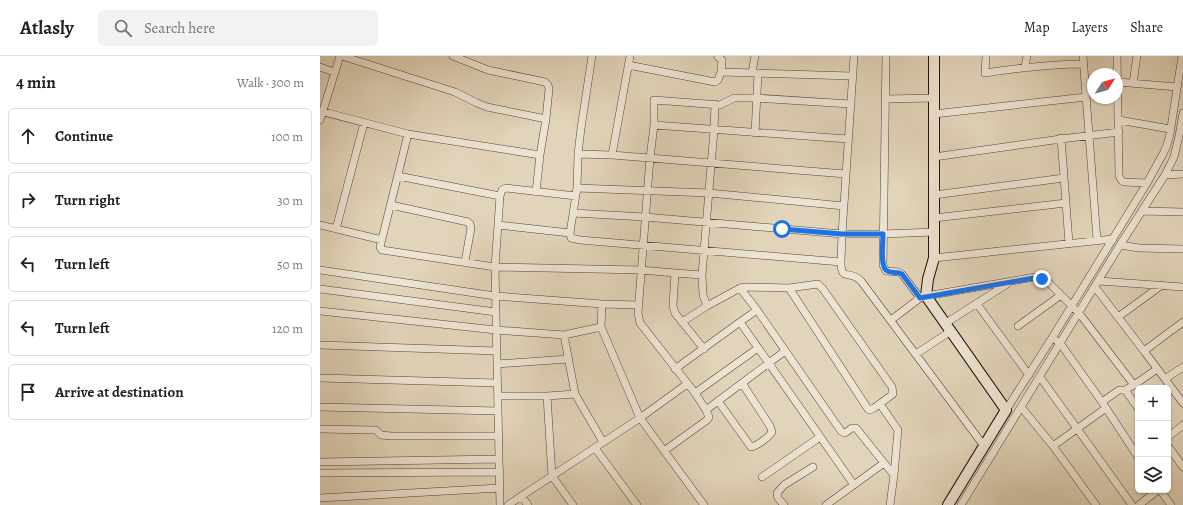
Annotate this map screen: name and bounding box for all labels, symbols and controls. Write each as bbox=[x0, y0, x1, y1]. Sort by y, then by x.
search box bbox=[98, 10, 378, 46]
text: Atlasly bbox=[20, 15, 74, 41]
icon: search bbox=[112, 17, 134, 39]
text: Search here bbox=[144, 18, 215, 38]
text: Map bbox=[1024, 18, 1050, 37]
text: Layers bbox=[1072, 18, 1108, 37]
text: Share bbox=[1130, 18, 1163, 37]
north arrow bbox=[1087, 68, 1123, 104]
text: 4 min bbox=[16, 71, 56, 94]
text: Walk · 300 m bbox=[237, 74, 304, 91]
icon: ahead bbox=[17, 125, 39, 147]
text: Continue bbox=[55, 126, 113, 146]
text: 100 m bbox=[271, 128, 303, 145]
icon: right bbox=[17, 189, 39, 211]
text: Turn right bbox=[55, 190, 120, 210]
text: 30 m bbox=[277, 192, 303, 209]
route start bbox=[773, 220, 791, 238]
icon: left bbox=[17, 253, 39, 275]
text: Turn left bbox=[55, 254, 110, 274]
text: 50 m bbox=[277, 256, 303, 273]
route end bbox=[1033, 270, 1051, 288]
icon: left bbox=[17, 317, 39, 339]
text: Turn left bbox=[55, 318, 110, 338]
text: 120 m bbox=[272, 320, 303, 337]
icon: arrive bbox=[17, 381, 39, 403]
text: Arrive at destination bbox=[55, 382, 184, 402]
map controls bbox=[1135, 385, 1171, 493]
button: + bbox=[1135, 385, 1171, 421]
button: − bbox=[1135, 421, 1171, 457]
button: layers bbox=[1135, 457, 1171, 493]

